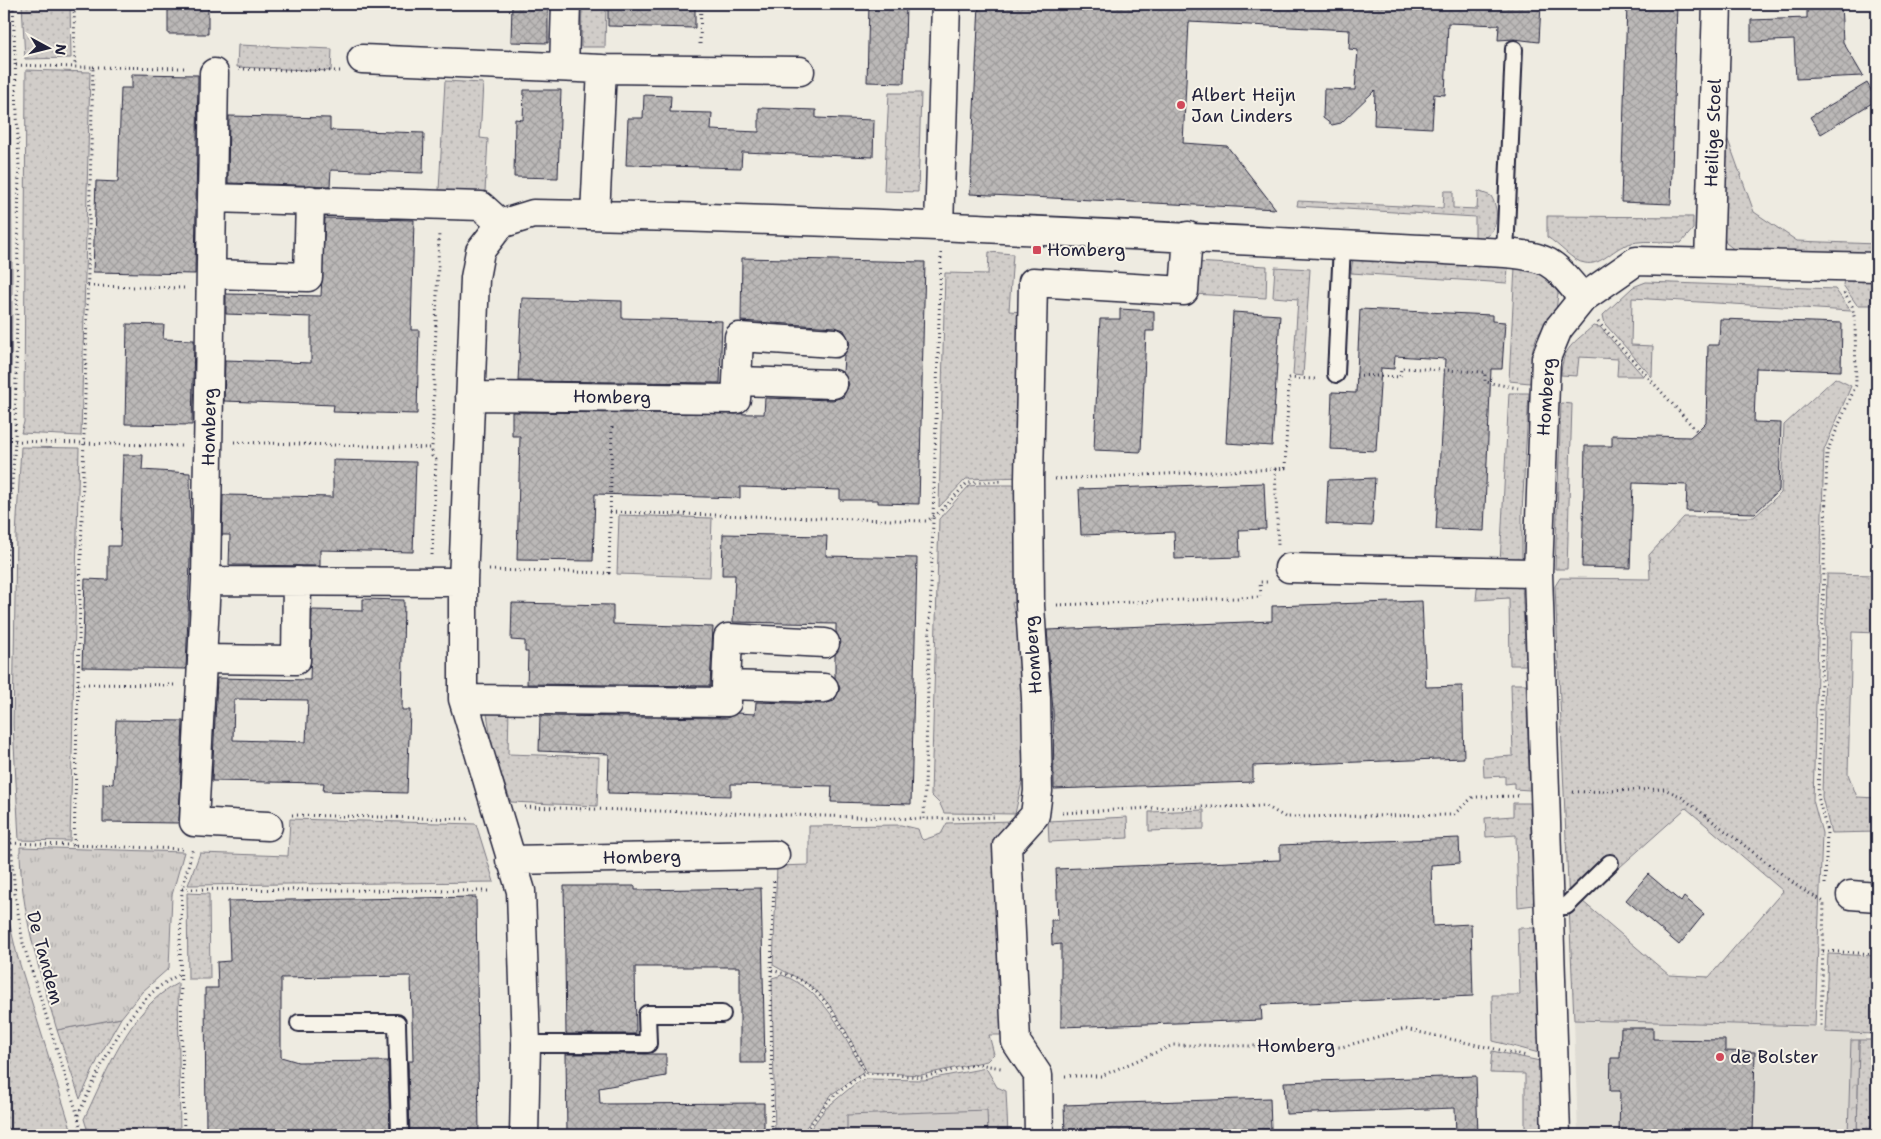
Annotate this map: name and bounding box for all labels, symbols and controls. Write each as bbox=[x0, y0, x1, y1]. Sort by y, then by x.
north arrow bbox=[22, 22, 72, 72]
text: N bbox=[51, 43, 71, 56]
street label: Heilige Stoel bbox=[1699, 78, 1727, 188]
place label: Albert Heijn Jan Linders bbox=[1191, 83, 1296, 128]
marker: Albert Heijn Jan Linders bbox=[1175, 99, 1187, 111]
place label: Homberg bbox=[1047, 238, 1126, 262]
marker: Homberg bbox=[1031, 244, 1043, 256]
street label: Homberg bbox=[1531, 357, 1561, 437]
street label: Homberg bbox=[573, 384, 651, 410]
street label: Homberg bbox=[196, 388, 222, 466]
street label: Homberg bbox=[1018, 615, 1048, 695]
street label: Homberg bbox=[603, 844, 681, 870]
street label: De Tandem bbox=[21, 909, 69, 1007]
street label: Homberg bbox=[1257, 1034, 1335, 1058]
place label: de Bolster bbox=[1730, 1045, 1819, 1069]
marker: de Bolster bbox=[1714, 1051, 1726, 1063]

